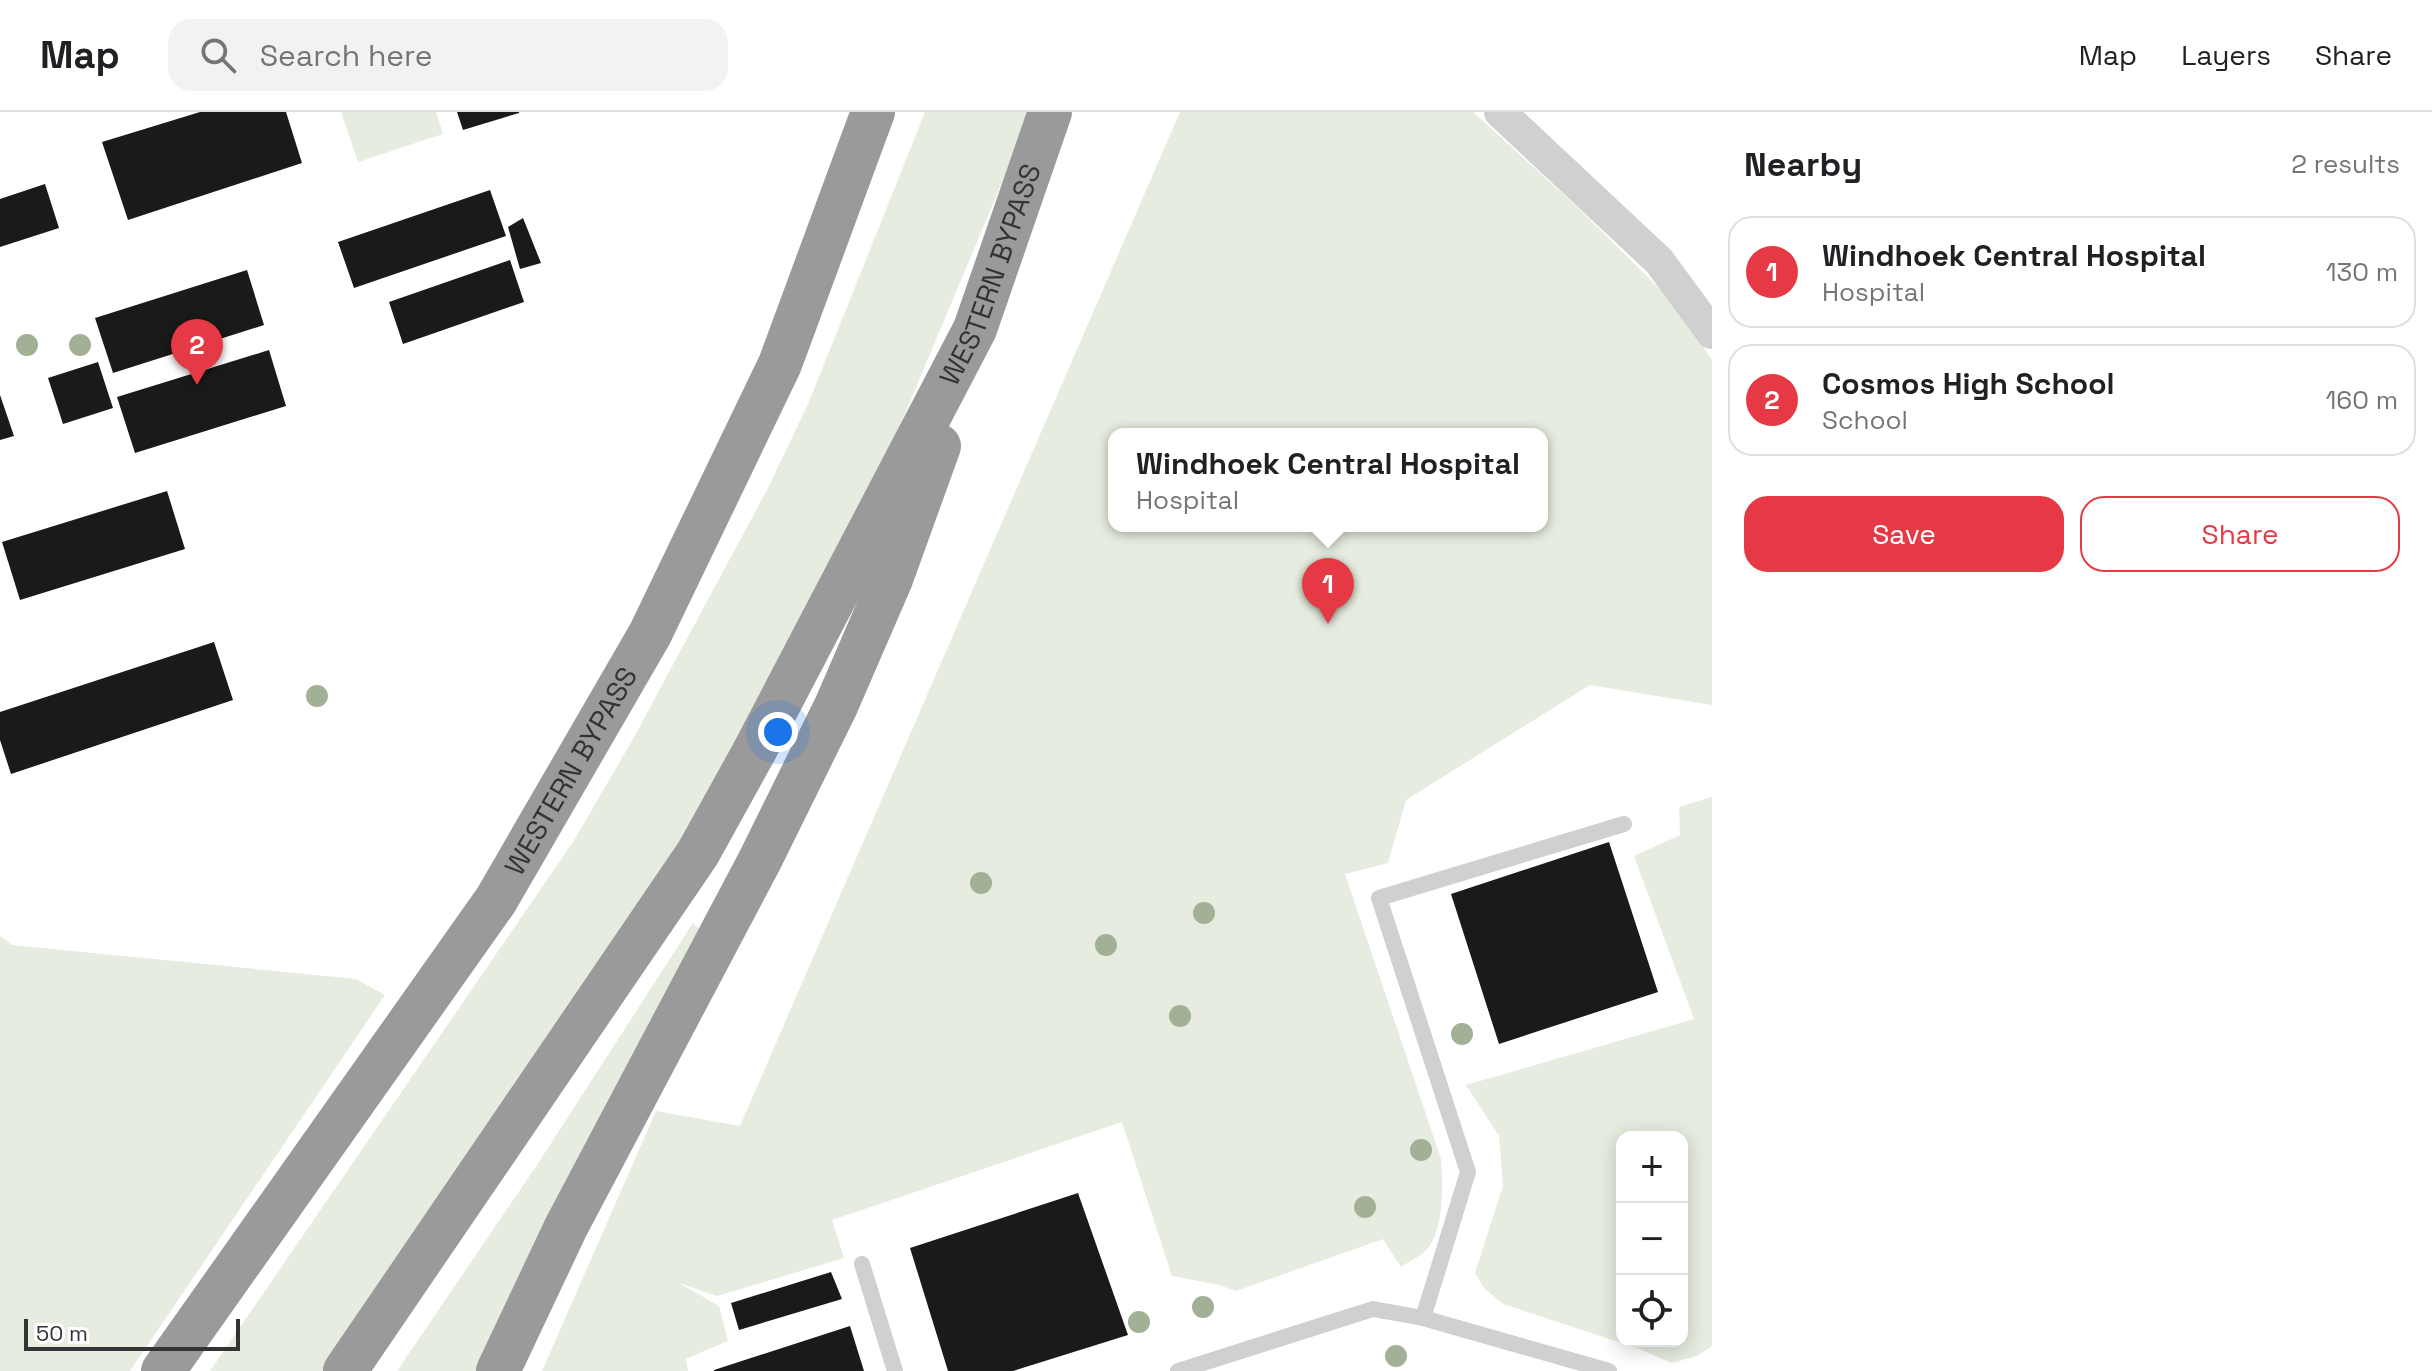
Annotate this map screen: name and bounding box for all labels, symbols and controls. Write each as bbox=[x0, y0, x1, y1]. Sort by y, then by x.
search box bbox=[168, 19, 728, 91]
text: Map bbox=[40, 31, 120, 79]
icon: search bbox=[196, 33, 240, 77]
text: Search here bbox=[260, 36, 433, 75]
text: Map bbox=[2079, 37, 2137, 73]
text: Layers bbox=[2181, 37, 2271, 73]
text: Share bbox=[2315, 37, 2392, 73]
text: Nearby bbox=[1744, 143, 1862, 186]
text: 2 results bbox=[2291, 147, 2400, 181]
street label: WESTERN BYPASS bbox=[931, 159, 1049, 391]
text: Windhoek Central Hospital bbox=[1822, 236, 2206, 275]
text: 1 bbox=[1766, 255, 1778, 289]
text: 130 m bbox=[2326, 255, 2398, 289]
text: Hospital bbox=[1822, 275, 1925, 309]
pin: 2 bbox=[171, 319, 223, 385]
text: Cosmos High School bbox=[1822, 364, 2115, 403]
text: 2 bbox=[1764, 383, 1780, 417]
text: 160 m bbox=[2326, 383, 2398, 417]
text: School bbox=[1822, 403, 1908, 437]
popup bbox=[1108, 428, 1548, 532]
text: Windhoek Central Hospital bbox=[1136, 444, 1520, 483]
text: Hospital bbox=[1136, 483, 1239, 517]
button: Save bbox=[1744, 496, 2064, 572]
button: Share bbox=[2080, 496, 2400, 572]
pin: 1 bbox=[1302, 558, 1354, 624]
street label: WESTERN BYPASS bbox=[496, 660, 645, 881]
your location bbox=[758, 712, 798, 752]
map controls bbox=[1616, 1131, 1688, 1347]
button: + bbox=[1616, 1131, 1688, 1203]
button: − bbox=[1616, 1203, 1688, 1275]
button: locate bbox=[1616, 1275, 1688, 1347]
scale bar bbox=[24, 1315, 240, 1351]
text: 50 m bbox=[36, 1319, 88, 1347]

